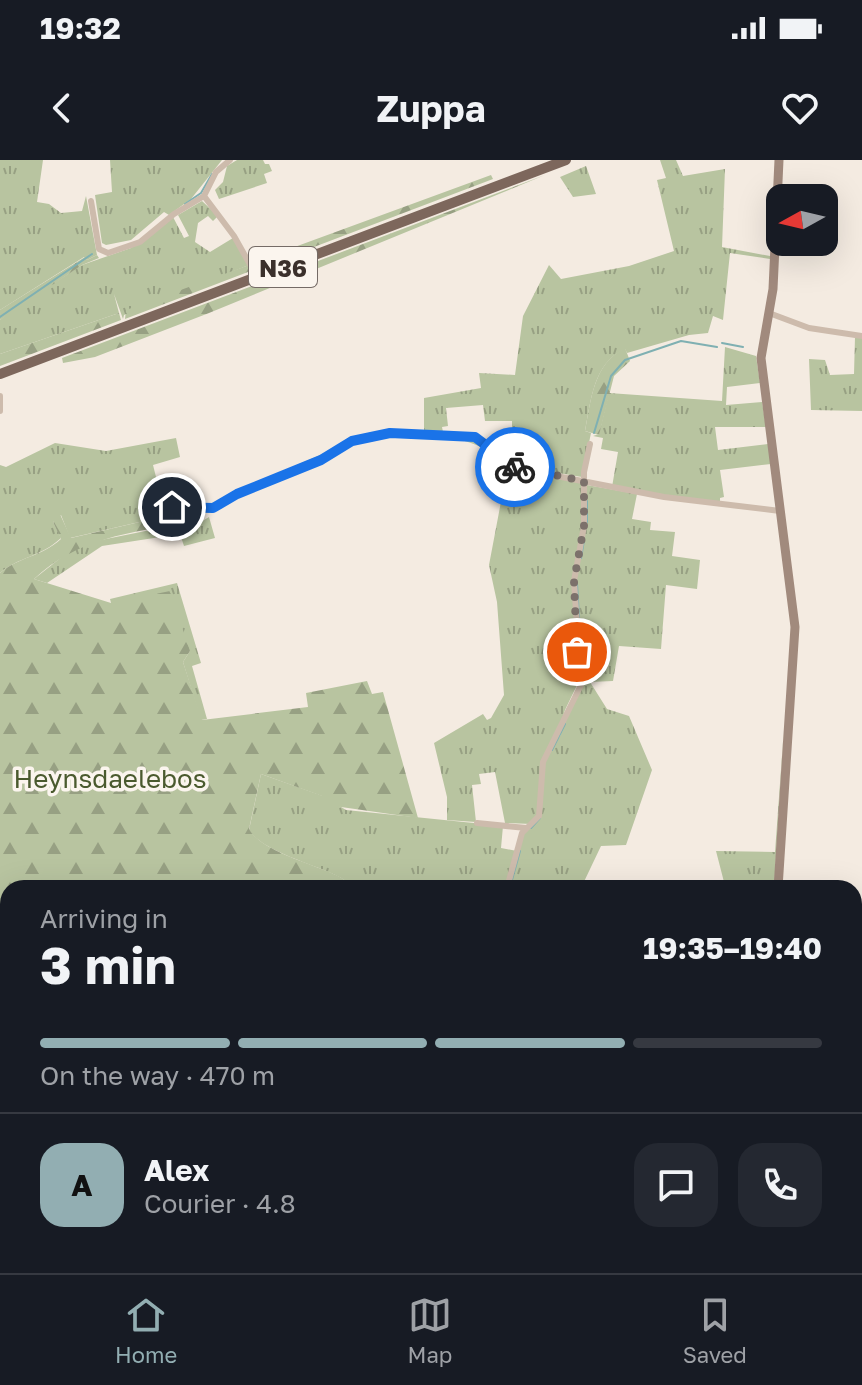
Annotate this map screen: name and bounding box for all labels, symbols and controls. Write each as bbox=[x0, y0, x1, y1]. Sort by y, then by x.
text: 19:32 bbox=[40, 10, 121, 46]
icon: back bbox=[40, 86, 84, 130]
icon: heart bbox=[778, 86, 822, 130]
text: Zuppa bbox=[376, 87, 486, 130]
north arrow bbox=[766, 184, 838, 256]
map controls bbox=[766, 184, 838, 256]
road number: N36 bbox=[249, 247, 317, 287]
courier bbox=[475, 427, 555, 507]
icon: bike bbox=[493, 445, 537, 489]
pin bbox=[138, 473, 206, 541]
icon: home bbox=[150, 485, 194, 529]
pin bbox=[543, 618, 611, 686]
icon: bag bbox=[555, 630, 599, 674]
park label: Heynsdaelebos bbox=[14, 763, 206, 794]
text: Arriving in bbox=[40, 903, 168, 934]
text: 19:35–19:40 bbox=[643, 930, 822, 966]
text: 3 min bbox=[40, 933, 176, 995]
text: On the way · 470 m bbox=[40, 1060, 275, 1091]
button: chat bbox=[634, 1143, 718, 1227]
button: phone bbox=[738, 1143, 822, 1227]
text: Alex bbox=[144, 1152, 209, 1188]
text: A bbox=[71, 1167, 93, 1203]
text: Courier · 4.8 bbox=[144, 1188, 296, 1219]
tab: Home bbox=[115, 1293, 177, 1368]
tab: Map bbox=[408, 1293, 452, 1368]
tab: Saved bbox=[683, 1293, 747, 1368]

